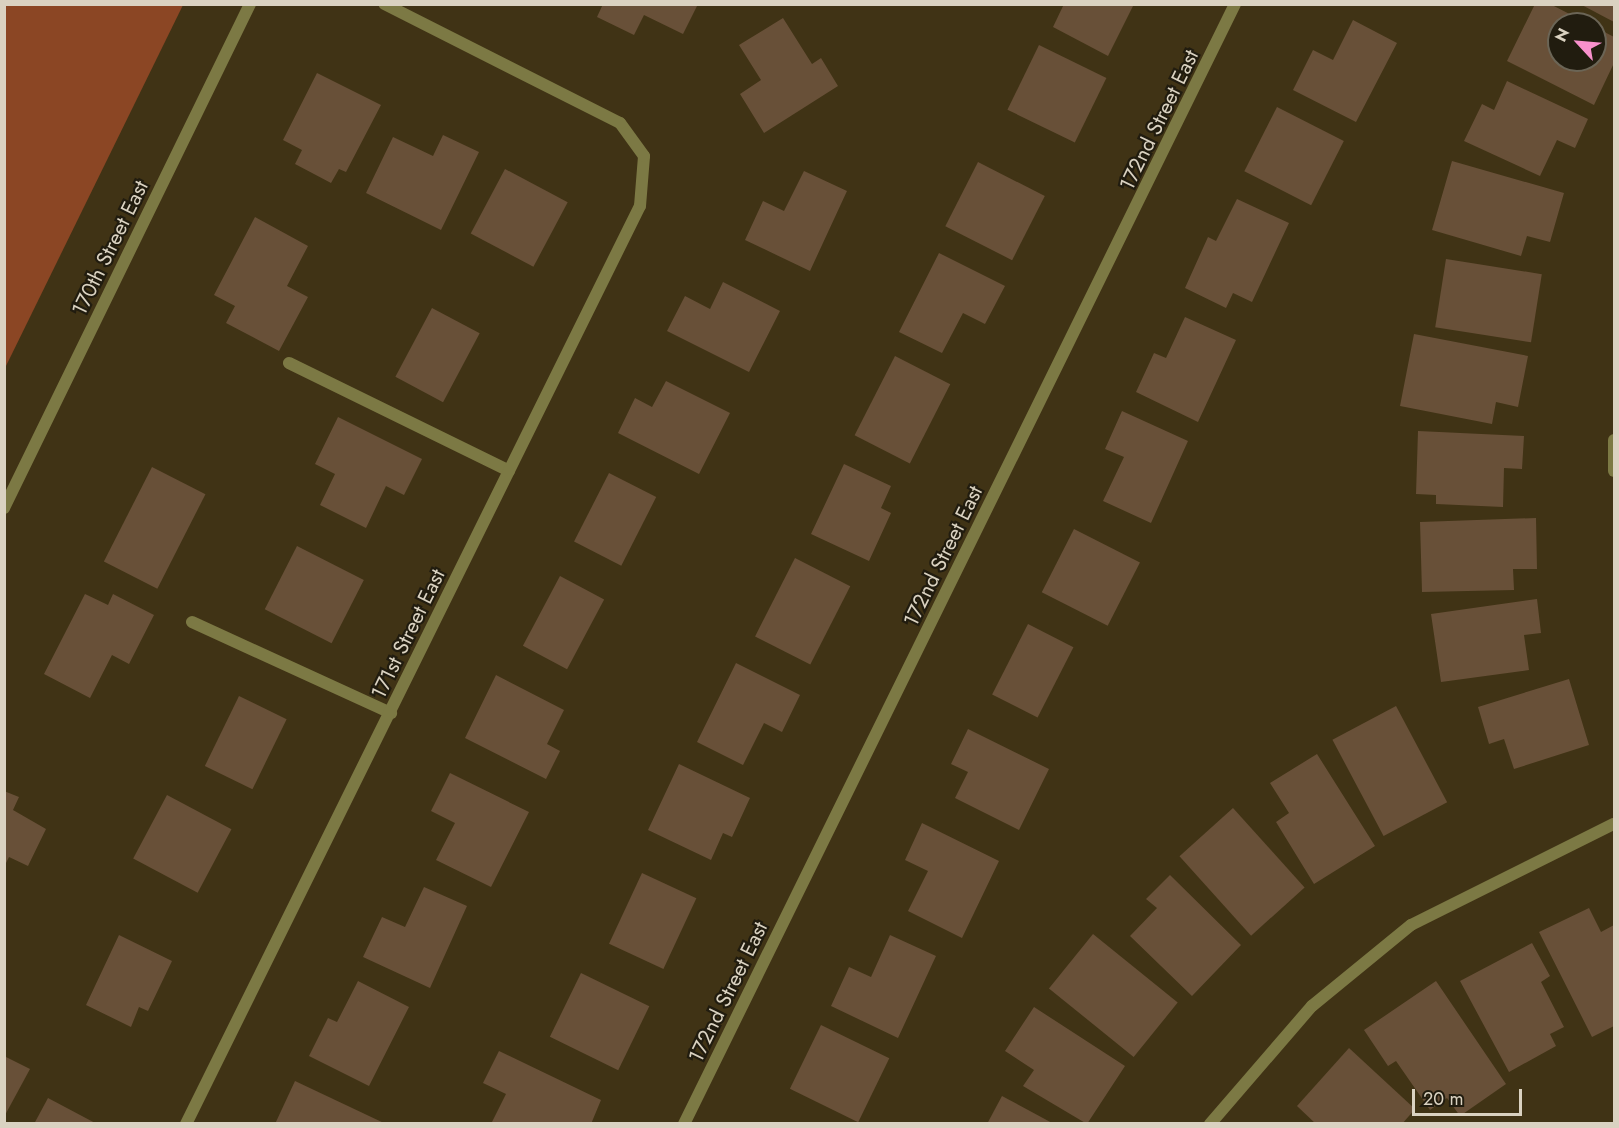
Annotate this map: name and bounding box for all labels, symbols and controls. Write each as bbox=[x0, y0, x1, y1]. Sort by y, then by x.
north arrow bbox=[1547, 12, 1607, 72]
text: N bbox=[1549, 24, 1575, 46]
street label: 172nd Street East bbox=[1114, 46, 1204, 194]
street label: 170th Street East bbox=[66, 176, 154, 320]
street label: 172nd Street East bbox=[898, 482, 988, 630]
street label: 171st Street East bbox=[366, 565, 450, 703]
street label: 172nd Street East bbox=[683, 918, 773, 1066]
scale bar bbox=[1415, 1077, 1524, 1115]
text: 20 m bbox=[1423, 1086, 1463, 1112]

